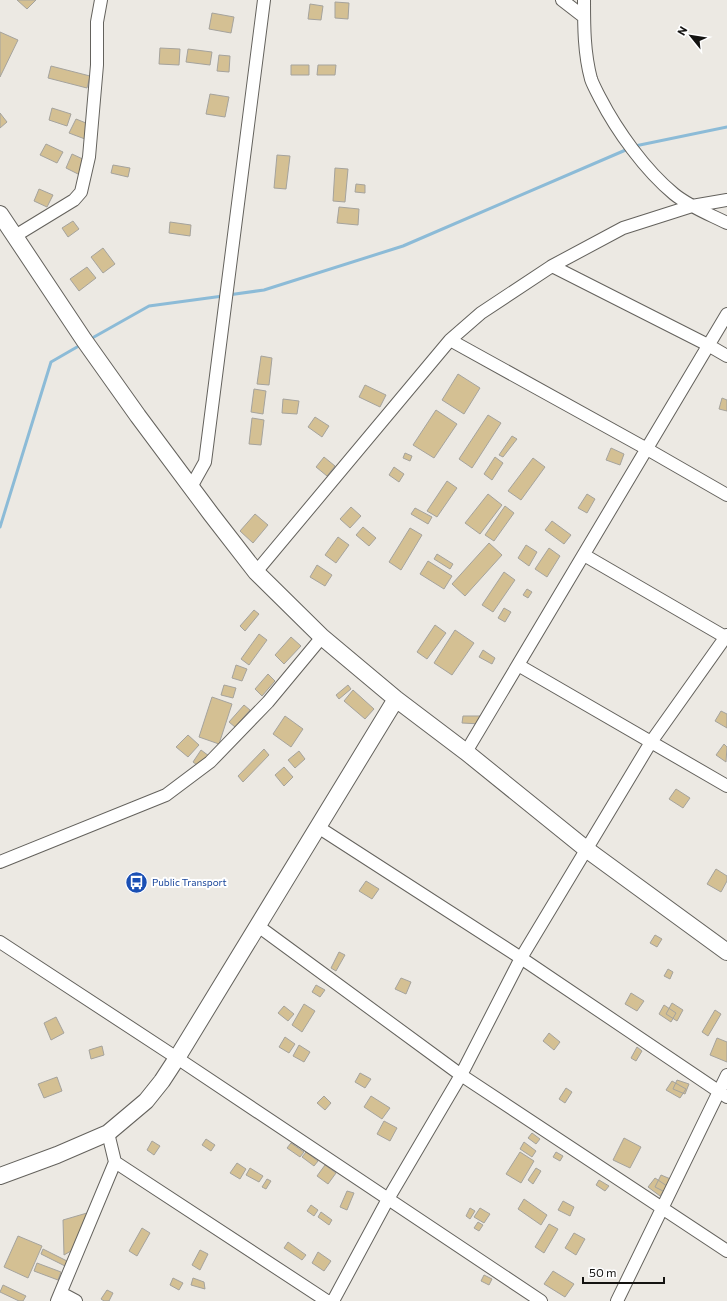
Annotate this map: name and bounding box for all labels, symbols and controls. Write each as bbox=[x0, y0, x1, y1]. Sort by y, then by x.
north arrow bbox=[671, 16, 711, 56]
text: N bbox=[674, 24, 690, 38]
bus stop icon: Public Transport bbox=[123, 869, 149, 895]
place label: Public Transport bbox=[152, 876, 227, 888]
scale bar bbox=[583, 1259, 664, 1285]
text: 50 m bbox=[589, 1265, 617, 1279]

